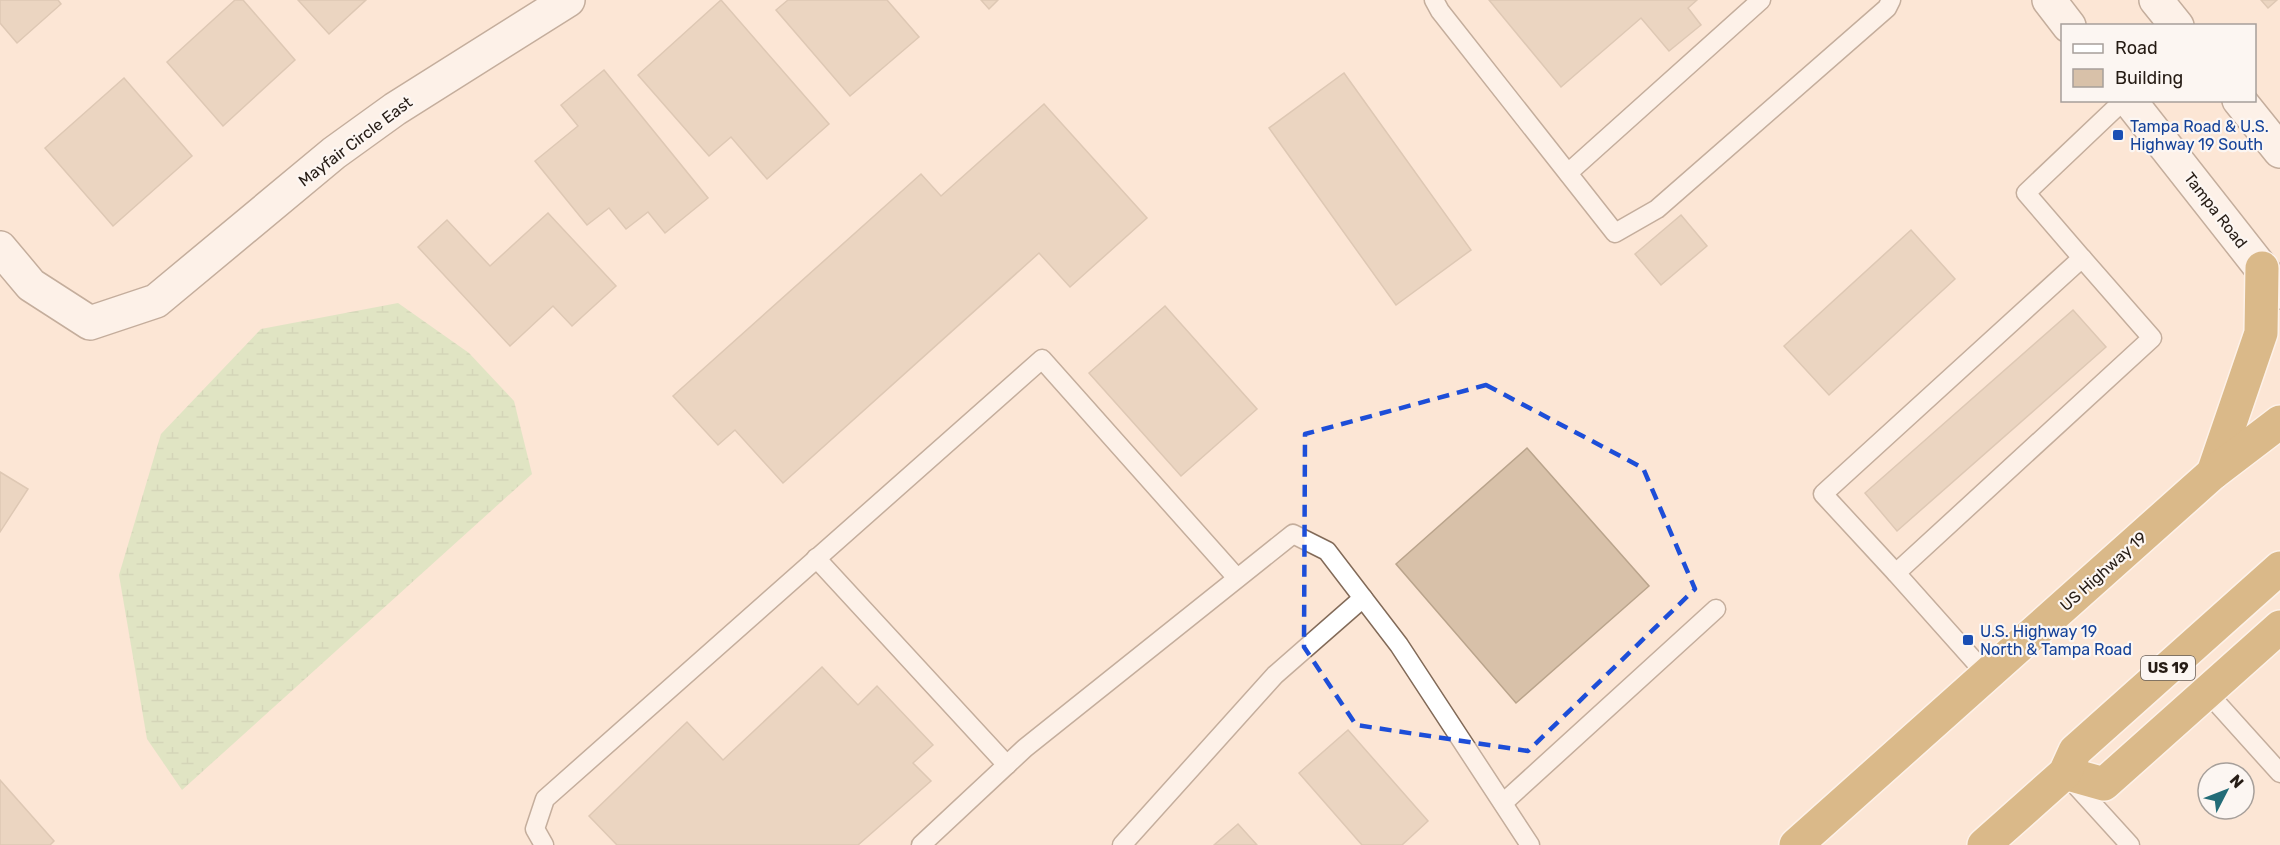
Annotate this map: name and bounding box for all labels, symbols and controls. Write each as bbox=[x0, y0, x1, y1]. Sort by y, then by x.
legend bbox=[2061, 24, 2256, 102]
text: Road bbox=[2115, 37, 2158, 59]
text: Building bbox=[2115, 67, 2183, 89]
street label: Mayfair Circle East bbox=[295, 92, 416, 190]
place label: Tampa Road & U.S. Highway 19 South bbox=[2130, 117, 2269, 154]
marker: Tampa Road & U.S. Highway 19 South bbox=[2111, 128, 2125, 142]
street label: Tampa Road bbox=[2180, 169, 2251, 252]
street label: US Highway 19 bbox=[2056, 528, 2150, 615]
place label: U.S. Highway 19 North & Tampa Road bbox=[1980, 622, 2132, 659]
marker: U.S. Highway 19 North & Tampa Road bbox=[1961, 633, 1975, 647]
road number: US 19 bbox=[2141, 656, 2195, 680]
north arrow bbox=[2196, 761, 2256, 821]
text: N bbox=[2226, 771, 2248, 792]

